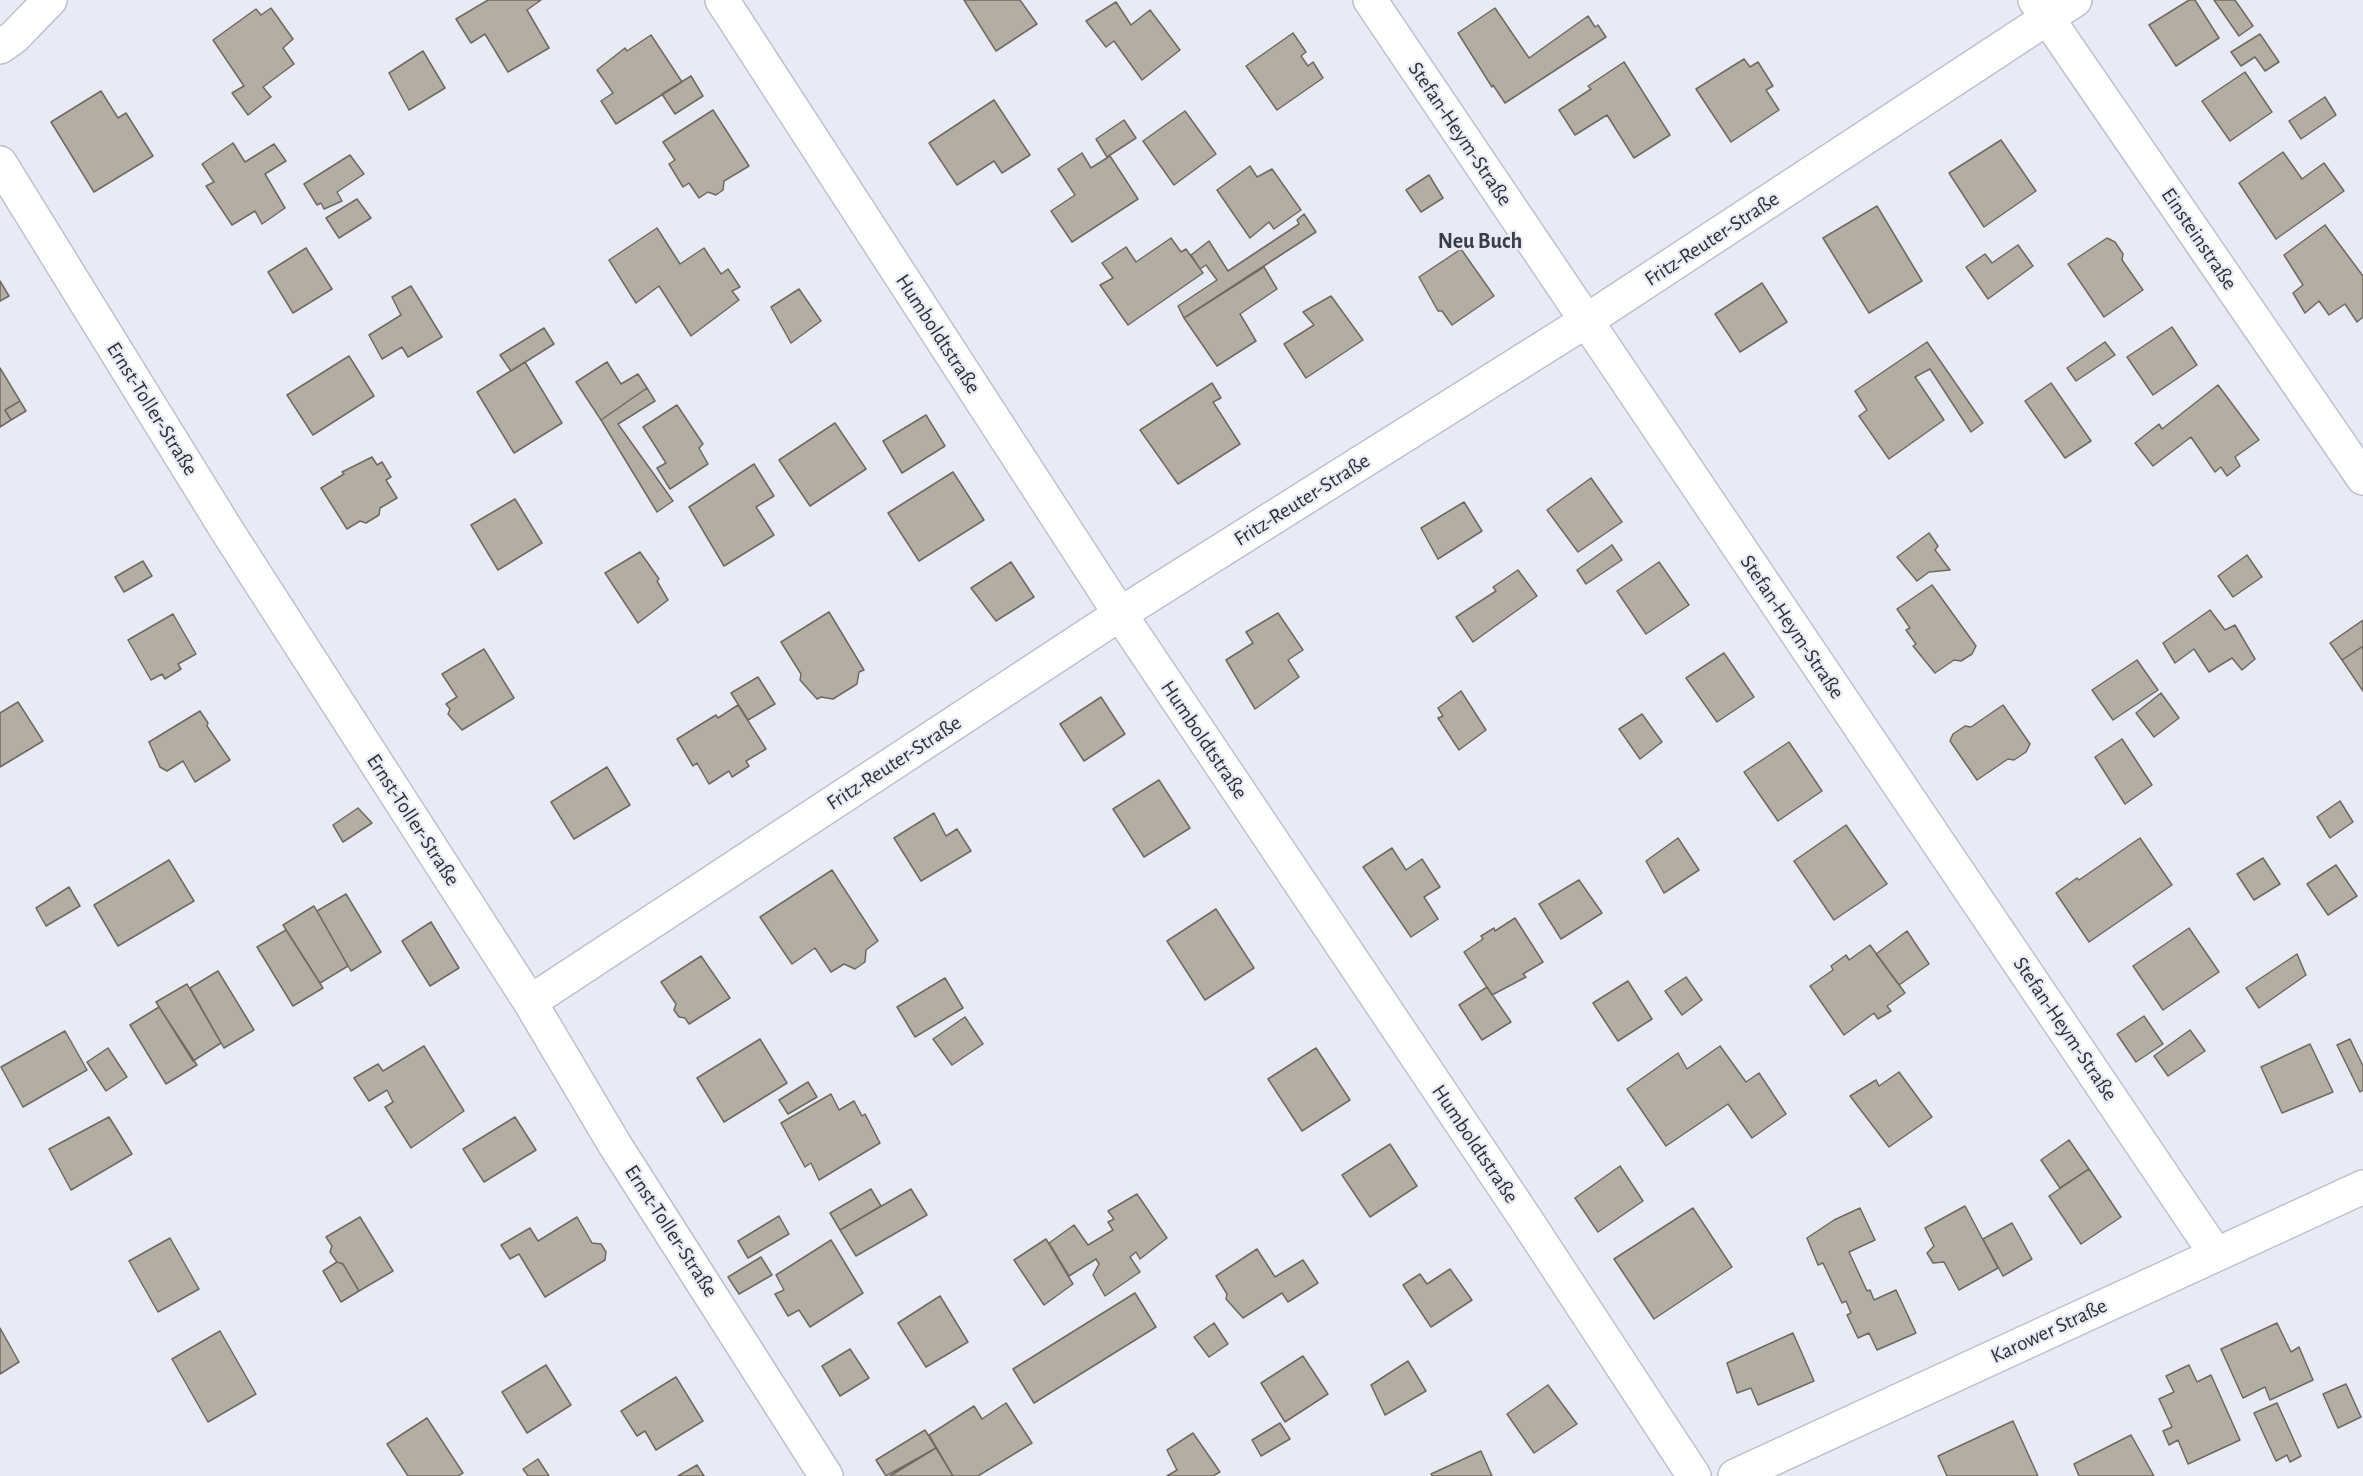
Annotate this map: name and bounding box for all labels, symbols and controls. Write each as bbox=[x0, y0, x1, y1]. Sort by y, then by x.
street label: Stefan-Heym-Straße bbox=[1402, 57, 1518, 211]
street label: Einsteinstraße bbox=[2156, 183, 2242, 295]
street label: Fritz-Reuter-Straße bbox=[1640, 186, 1784, 292]
district label: Neu Buch bbox=[1438, 228, 1522, 254]
street label: Humboldtstraße bbox=[890, 270, 986, 398]
street label: Ernst-Toller-Straße bbox=[101, 338, 203, 480]
street label: Fritz-Reuter-Straße bbox=[1229, 448, 1375, 552]
street label: Stefan-Heym-Straße bbox=[1734, 550, 1850, 704]
street label: Humboldtstraße bbox=[1155, 676, 1253, 804]
street label: Fritz-Reuter-Straße bbox=[822, 710, 966, 816]
street label: Ernst-Toller-Straße bbox=[361, 749, 465, 891]
street label: Stefan-Heym-Straße bbox=[2007, 952, 2123, 1106]
street label: Humboldtstraße bbox=[1426, 1080, 1524, 1208]
street label: Ernst-Toller-Straße bbox=[619, 1160, 723, 1302]
street label: Karower Straße bbox=[1987, 1293, 2111, 1369]

